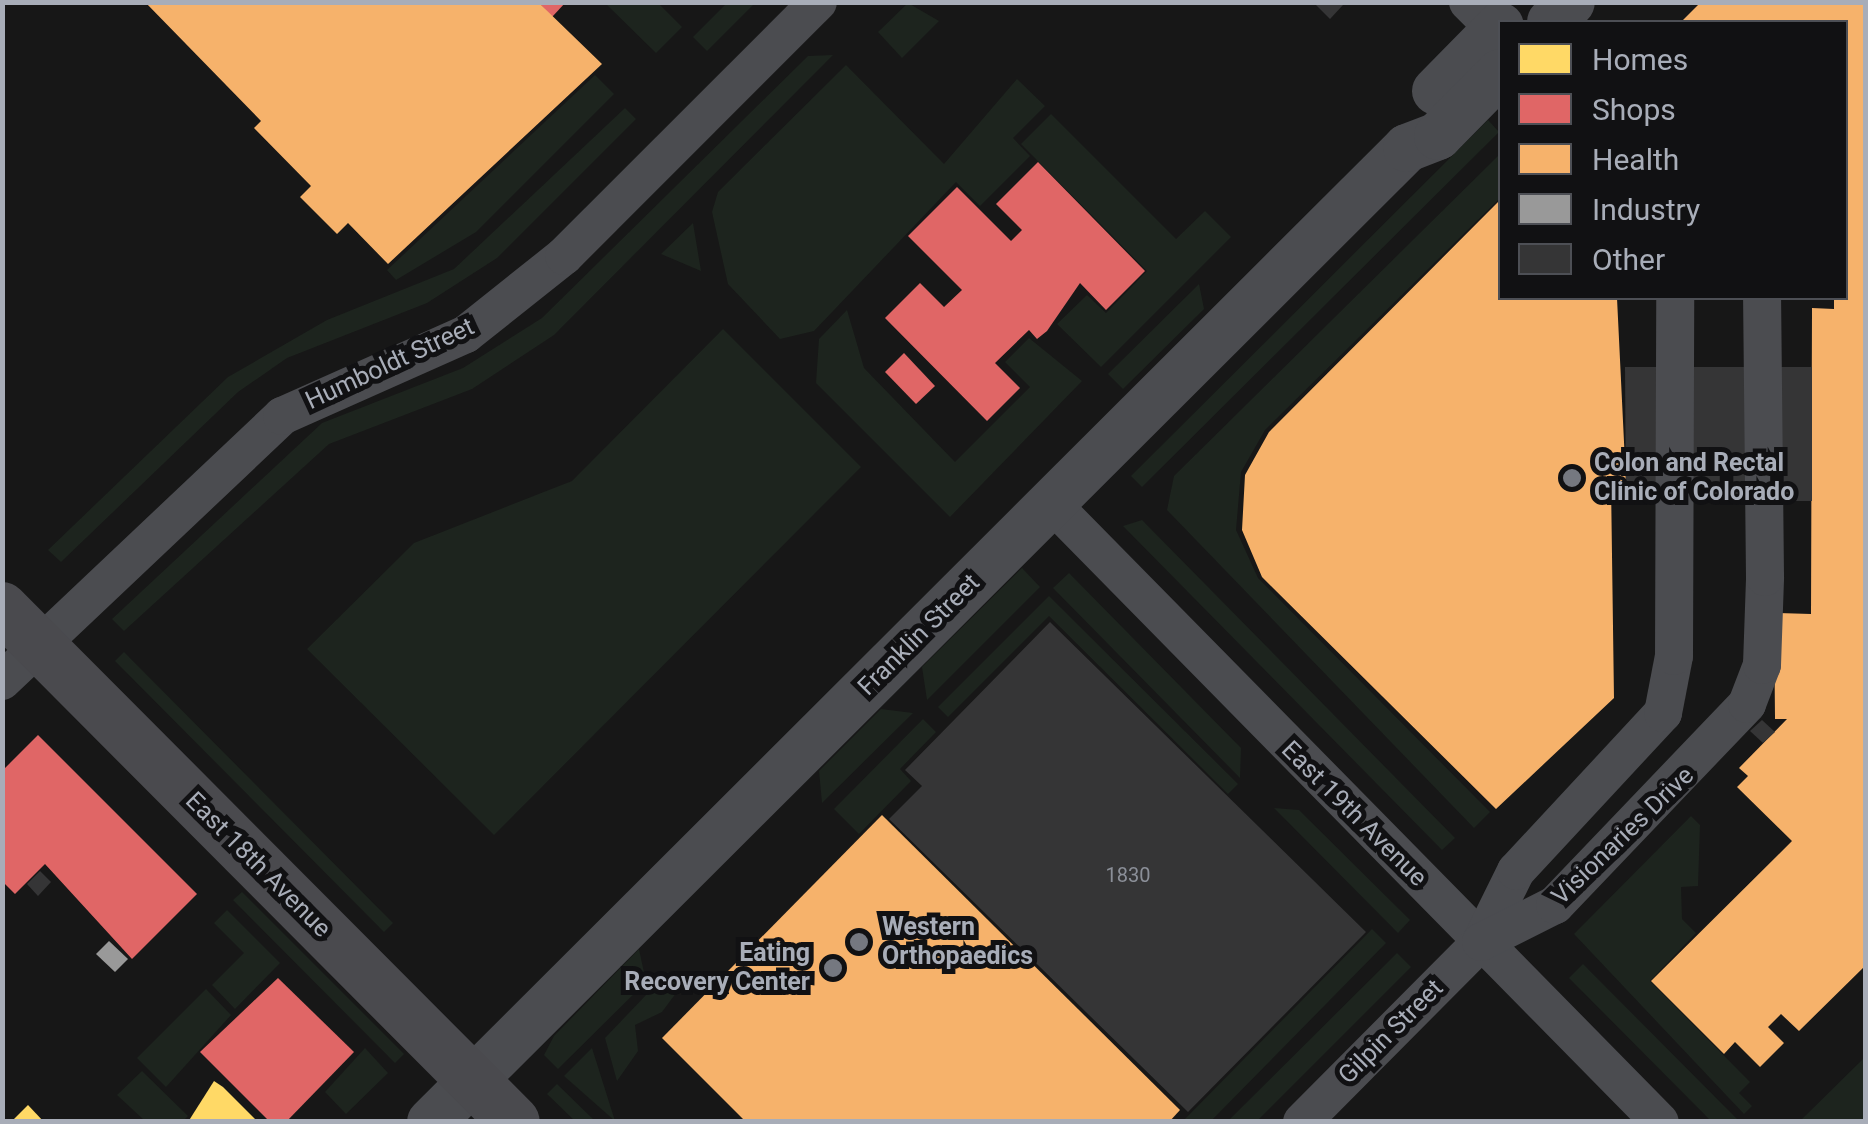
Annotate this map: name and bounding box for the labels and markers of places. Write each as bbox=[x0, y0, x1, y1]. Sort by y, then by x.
place label: Colon and Rectal Clinic of Colorado bbox=[1594, 449, 1794, 508]
marker: Colon and Rectal Clinic of Colorado bbox=[1559, 465, 1585, 491]
place label: Western Orthopaedics bbox=[882, 913, 1033, 972]
marker: Western Orthopaedics bbox=[846, 929, 872, 955]
place label: Eating Recovery Center bbox=[624, 939, 810, 998]
marker: Eating Recovery Center bbox=[820, 955, 846, 981]

